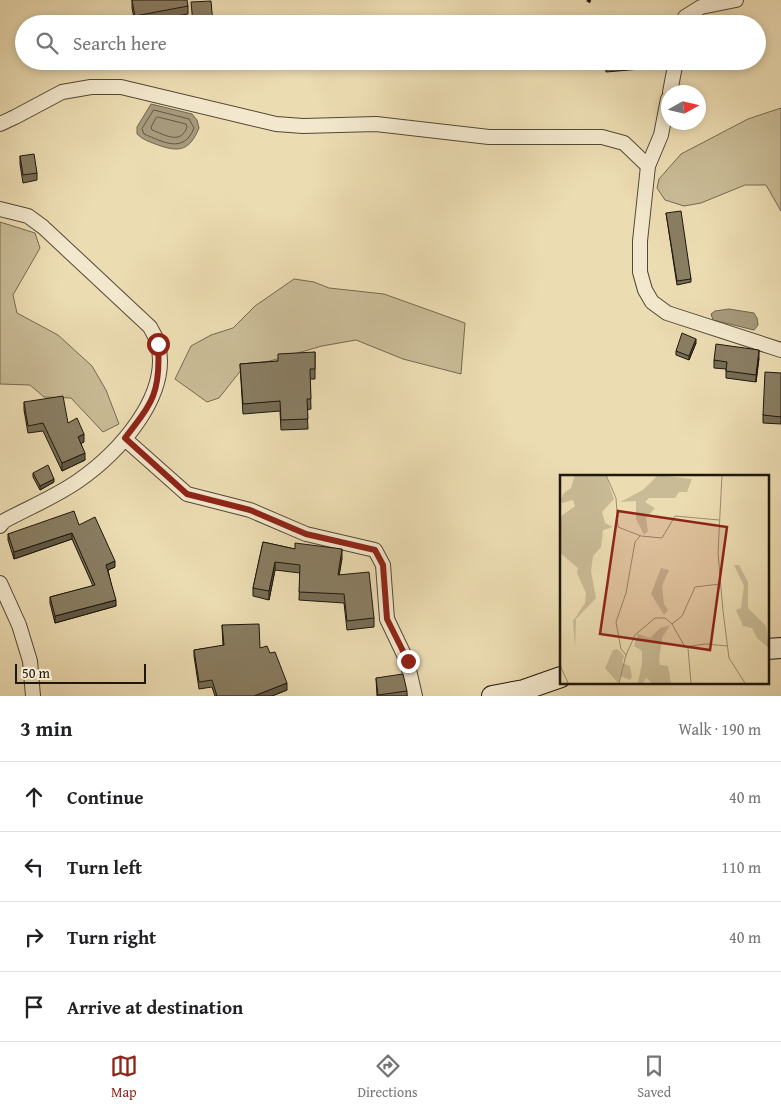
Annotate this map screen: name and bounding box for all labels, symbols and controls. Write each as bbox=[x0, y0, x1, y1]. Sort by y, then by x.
search box bbox=[15, 15, 766, 70]
icon: search bbox=[33, 29, 61, 57]
text: Search here bbox=[73, 29, 167, 57]
north arrow bbox=[661, 85, 706, 130]
route start bbox=[147, 333, 170, 356]
inset map bbox=[560, 475, 768, 684]
route end bbox=[397, 650, 420, 673]
scale bar bbox=[15, 661, 146, 684]
text: 50 m bbox=[22, 663, 50, 683]
text: 3 min bbox=[20, 713, 72, 744]
text: Walk · 190 m bbox=[678, 717, 761, 741]
icon: ahead bbox=[20, 783, 48, 811]
text: Continue bbox=[67, 783, 144, 811]
text: 40 m bbox=[729, 785, 761, 809]
icon: left bbox=[20, 853, 48, 881]
text: Turn left bbox=[67, 853, 142, 881]
text: 110 m bbox=[721, 855, 761, 879]
icon: right bbox=[20, 923, 48, 951]
text: Turn right bbox=[67, 923, 156, 951]
text: 40 m bbox=[729, 925, 761, 949]
icon: arrive bbox=[20, 993, 48, 1021]
text: Arrive at destination bbox=[67, 993, 243, 1021]
tab: Map bbox=[110, 1052, 138, 1102]
tab: Directions bbox=[357, 1052, 418, 1102]
tab: Saved bbox=[637, 1052, 671, 1102]

